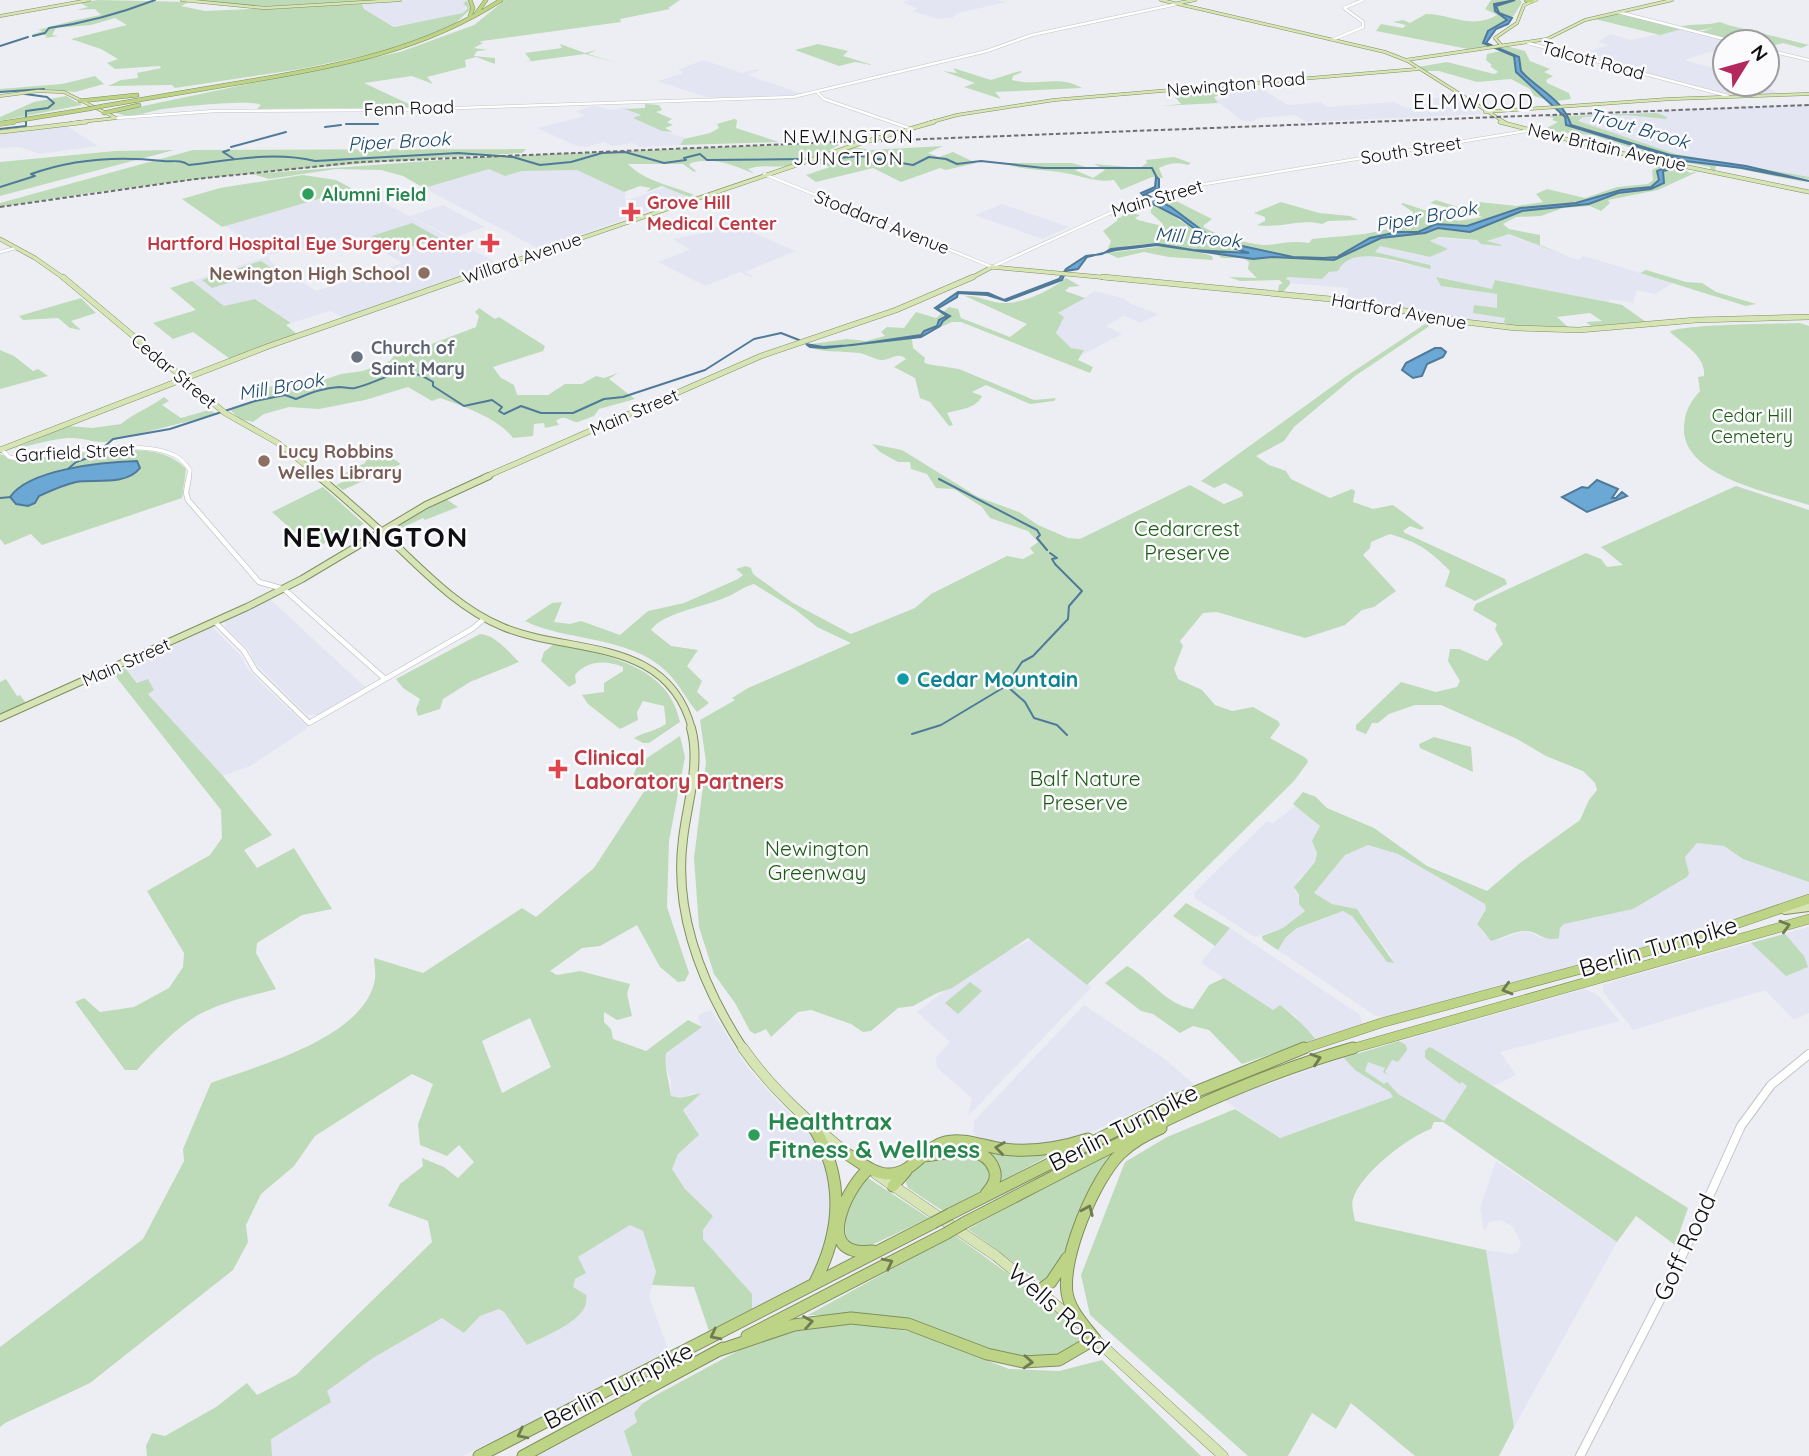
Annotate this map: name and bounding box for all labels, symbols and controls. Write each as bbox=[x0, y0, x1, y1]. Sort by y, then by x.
north arrow bbox=[1711, 28, 1781, 98]
street label: Talcott Road bbox=[1539, 35, 1647, 85]
text: N bbox=[1746, 40, 1773, 66]
street label: Newington Road bbox=[1166, 66, 1306, 102]
district label: ELMWOOD bbox=[1413, 88, 1535, 114]
street label: Fenn Road bbox=[363, 95, 455, 121]
water label: Trout Brook bbox=[1586, 102, 1694, 154]
street label: New Britain Avenue bbox=[1526, 118, 1688, 176]
district label: NEWINGTON JUNCTION bbox=[783, 124, 915, 170]
water label: Piper Brook bbox=[347, 126, 453, 156]
street label: South Street bbox=[1359, 131, 1463, 169]
street label: Main Street bbox=[1109, 174, 1205, 222]
place label: Alumni Field bbox=[322, 183, 426, 206]
street label: Stoddard Avenue bbox=[811, 184, 953, 260]
marker: Alumni Field bbox=[300, 186, 316, 202]
place label: Grove Hill Medical Center bbox=[647, 191, 777, 235]
water label: Piper Brook bbox=[1373, 195, 1480, 237]
marker: Grove Hill Medical Center bbox=[621, 202, 641, 222]
water label: Mill Brook bbox=[1154, 221, 1244, 253]
street label: Willard Avenue bbox=[459, 227, 585, 289]
place label: Hartford Hospital Eye Surgery Center bbox=[147, 232, 474, 255]
marker: Hartford Hospital Eye Surgery Center bbox=[480, 233, 500, 253]
place label: Newington High School bbox=[209, 262, 410, 285]
marker: Newington High School bbox=[416, 265, 432, 281]
street label: Hartford Avenue bbox=[1330, 288, 1468, 334]
street label: Cedar Street bbox=[126, 329, 222, 413]
place label: Church of Saint Mary bbox=[371, 336, 465, 380]
marker: Church of Saint Mary bbox=[349, 349, 365, 365]
water label: Mill Brook bbox=[237, 366, 327, 405]
street label: Main Street bbox=[586, 383, 682, 441]
park label: Cedar Hill Cemetery bbox=[1711, 404, 1793, 448]
street label: Garfield Street bbox=[14, 437, 136, 467]
place label: Lucy Robbins Welles Library bbox=[278, 440, 402, 484]
marker: Lucy Robbins Welles Library bbox=[256, 453, 272, 469]
park label: Cedarcrest Preserve bbox=[1134, 515, 1240, 565]
district label: NEWINGTON bbox=[283, 519, 469, 554]
street label: Main Street bbox=[78, 632, 174, 692]
place label: Cedar Mountain bbox=[917, 666, 1078, 692]
marker: Cedar Mountain bbox=[895, 671, 911, 687]
place label: Clinical Laboratory Partners bbox=[574, 744, 784, 794]
marker: Clinical Laboratory Partners bbox=[548, 759, 568, 779]
park label: Balf Nature Preserve bbox=[1029, 765, 1141, 815]
park label: Newington Greenway bbox=[765, 835, 869, 885]
street label: Berlin Turnpike bbox=[1575, 909, 1741, 983]
one-way arrow bbox=[1778, 920, 1790, 934]
one-way arrow bbox=[1501, 981, 1513, 995]
one-way arrow bbox=[1310, 1053, 1322, 1067]
street label: Berlin Turnpike bbox=[1043, 1077, 1203, 1177]
place label: Healthtrax Fitness & Wellness bbox=[768, 1106, 980, 1164]
marker: Healthtrax Fitness & Wellness bbox=[746, 1127, 762, 1143]
one-way arrow bbox=[995, 1141, 1006, 1156]
street label: Goff Road bbox=[1646, 1189, 1722, 1305]
one-way arrow bbox=[1080, 1205, 1094, 1217]
one-way arrow bbox=[881, 1257, 894, 1271]
street label: Wells Road bbox=[1002, 1257, 1116, 1361]
one-way arrow bbox=[802, 1315, 814, 1330]
one-way arrow bbox=[709, 1327, 722, 1341]
street label: Berlin Turnpike bbox=[538, 1335, 698, 1435]
one-way arrow bbox=[1023, 1354, 1034, 1369]
one-way arrow bbox=[517, 1426, 529, 1439]

